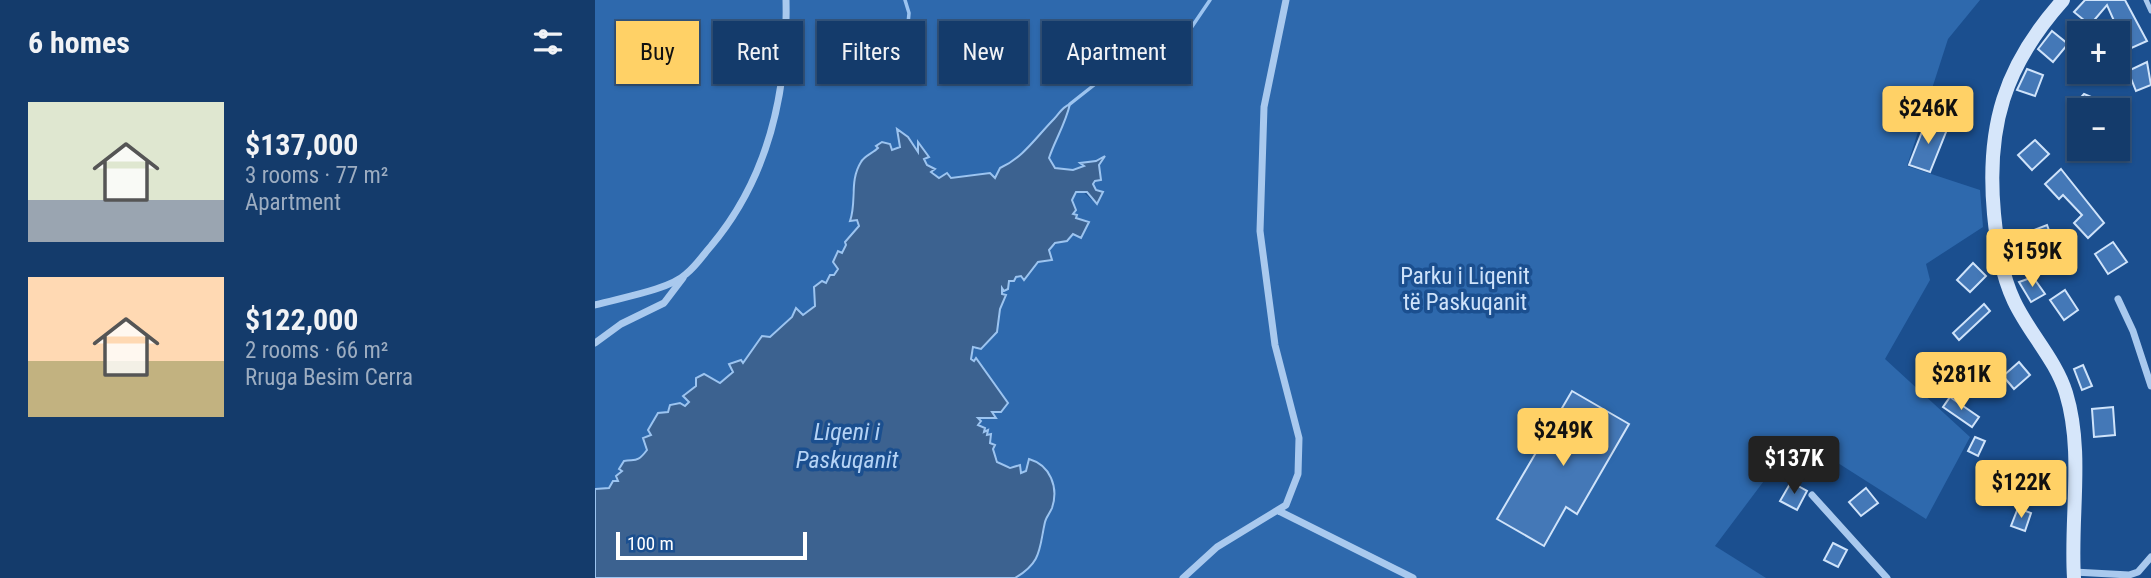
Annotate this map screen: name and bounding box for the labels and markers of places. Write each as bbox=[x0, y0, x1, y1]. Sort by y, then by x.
pin: $246K bbox=[1879, 86, 1977, 146]
pin: $159K bbox=[1983, 230, 2081, 289]
pin: $281K bbox=[1912, 352, 2010, 412]
pin: $249K bbox=[1514, 408, 1612, 468]
pin: $137K bbox=[1745, 436, 1843, 496]
pin: $122K bbox=[1972, 461, 2070, 520]

